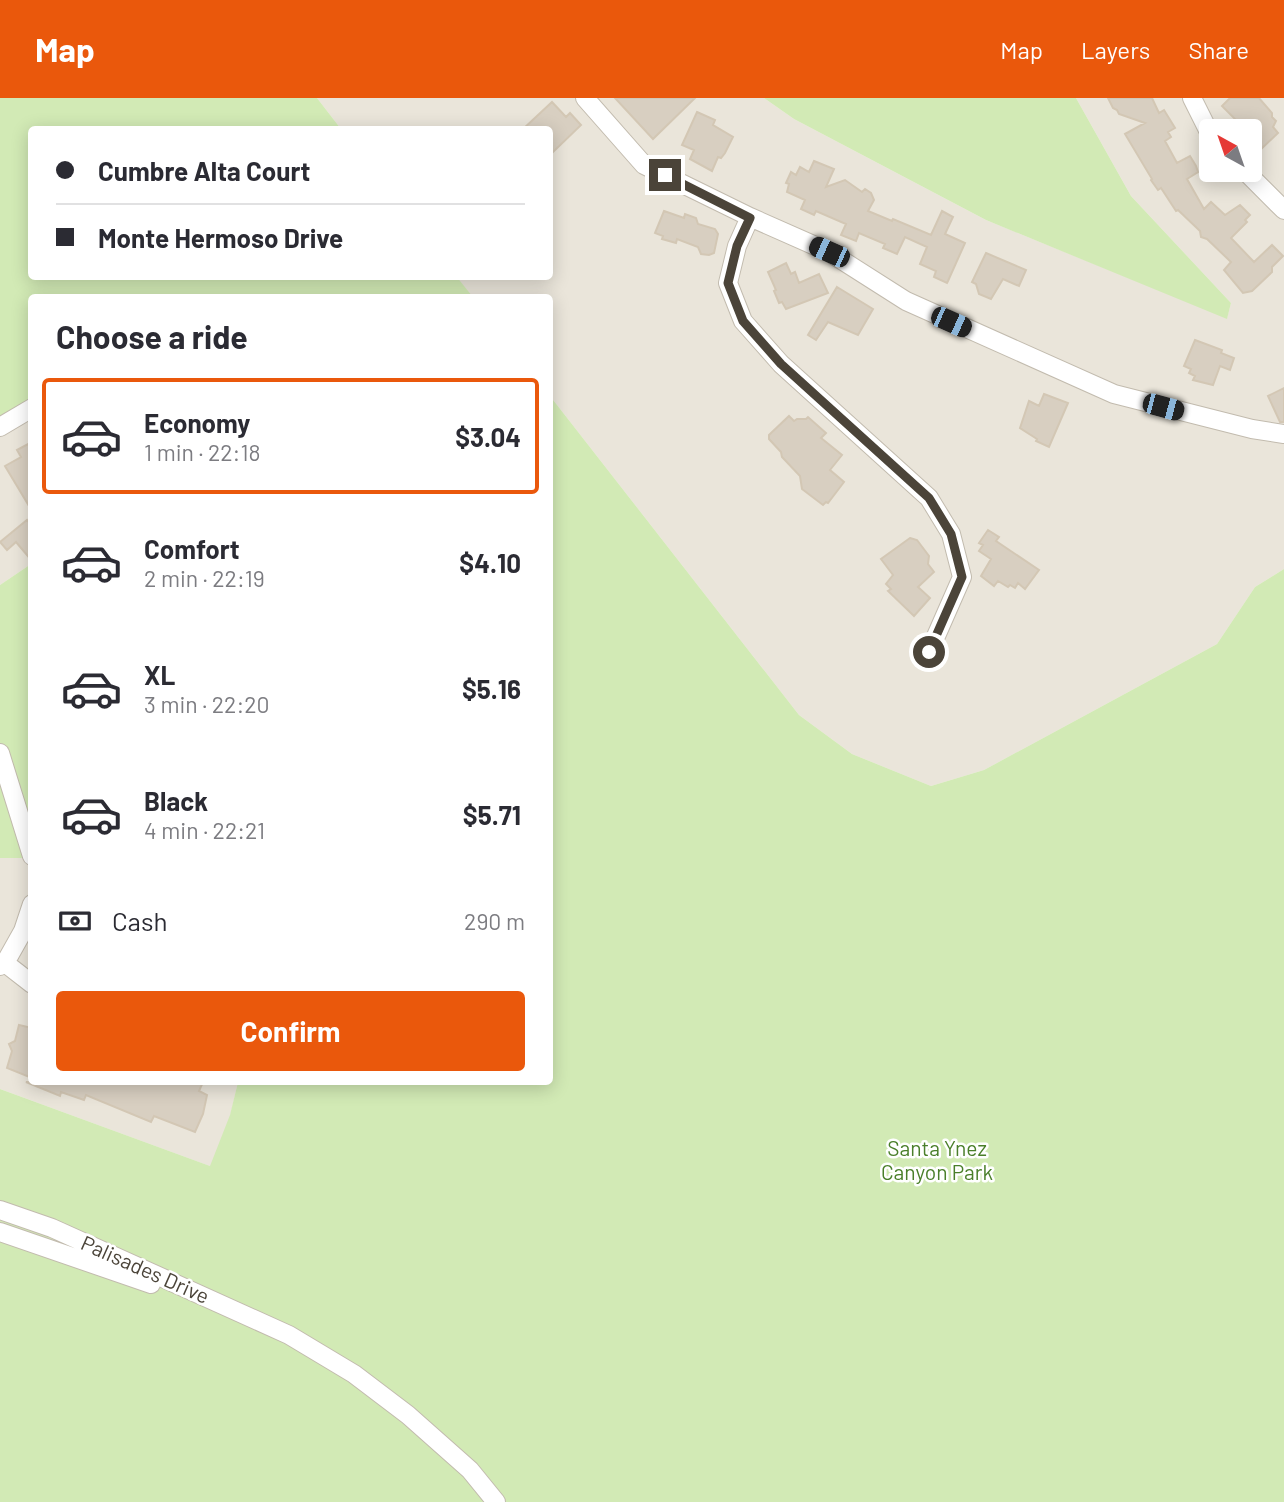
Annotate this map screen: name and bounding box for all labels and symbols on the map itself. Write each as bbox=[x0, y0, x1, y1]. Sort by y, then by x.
north arrow bbox=[1199, 119, 1262, 182]
route end bbox=[649, 159, 681, 191]
car bbox=[806, 234, 853, 270]
car bbox=[928, 304, 975, 340]
car bbox=[1140, 391, 1187, 423]
route start bbox=[913, 636, 945, 668]
park label: Santa Ynez Canyon Park bbox=[881, 1135, 993, 1184]
street label: Palisades Drive bbox=[78, 1229, 214, 1308]

